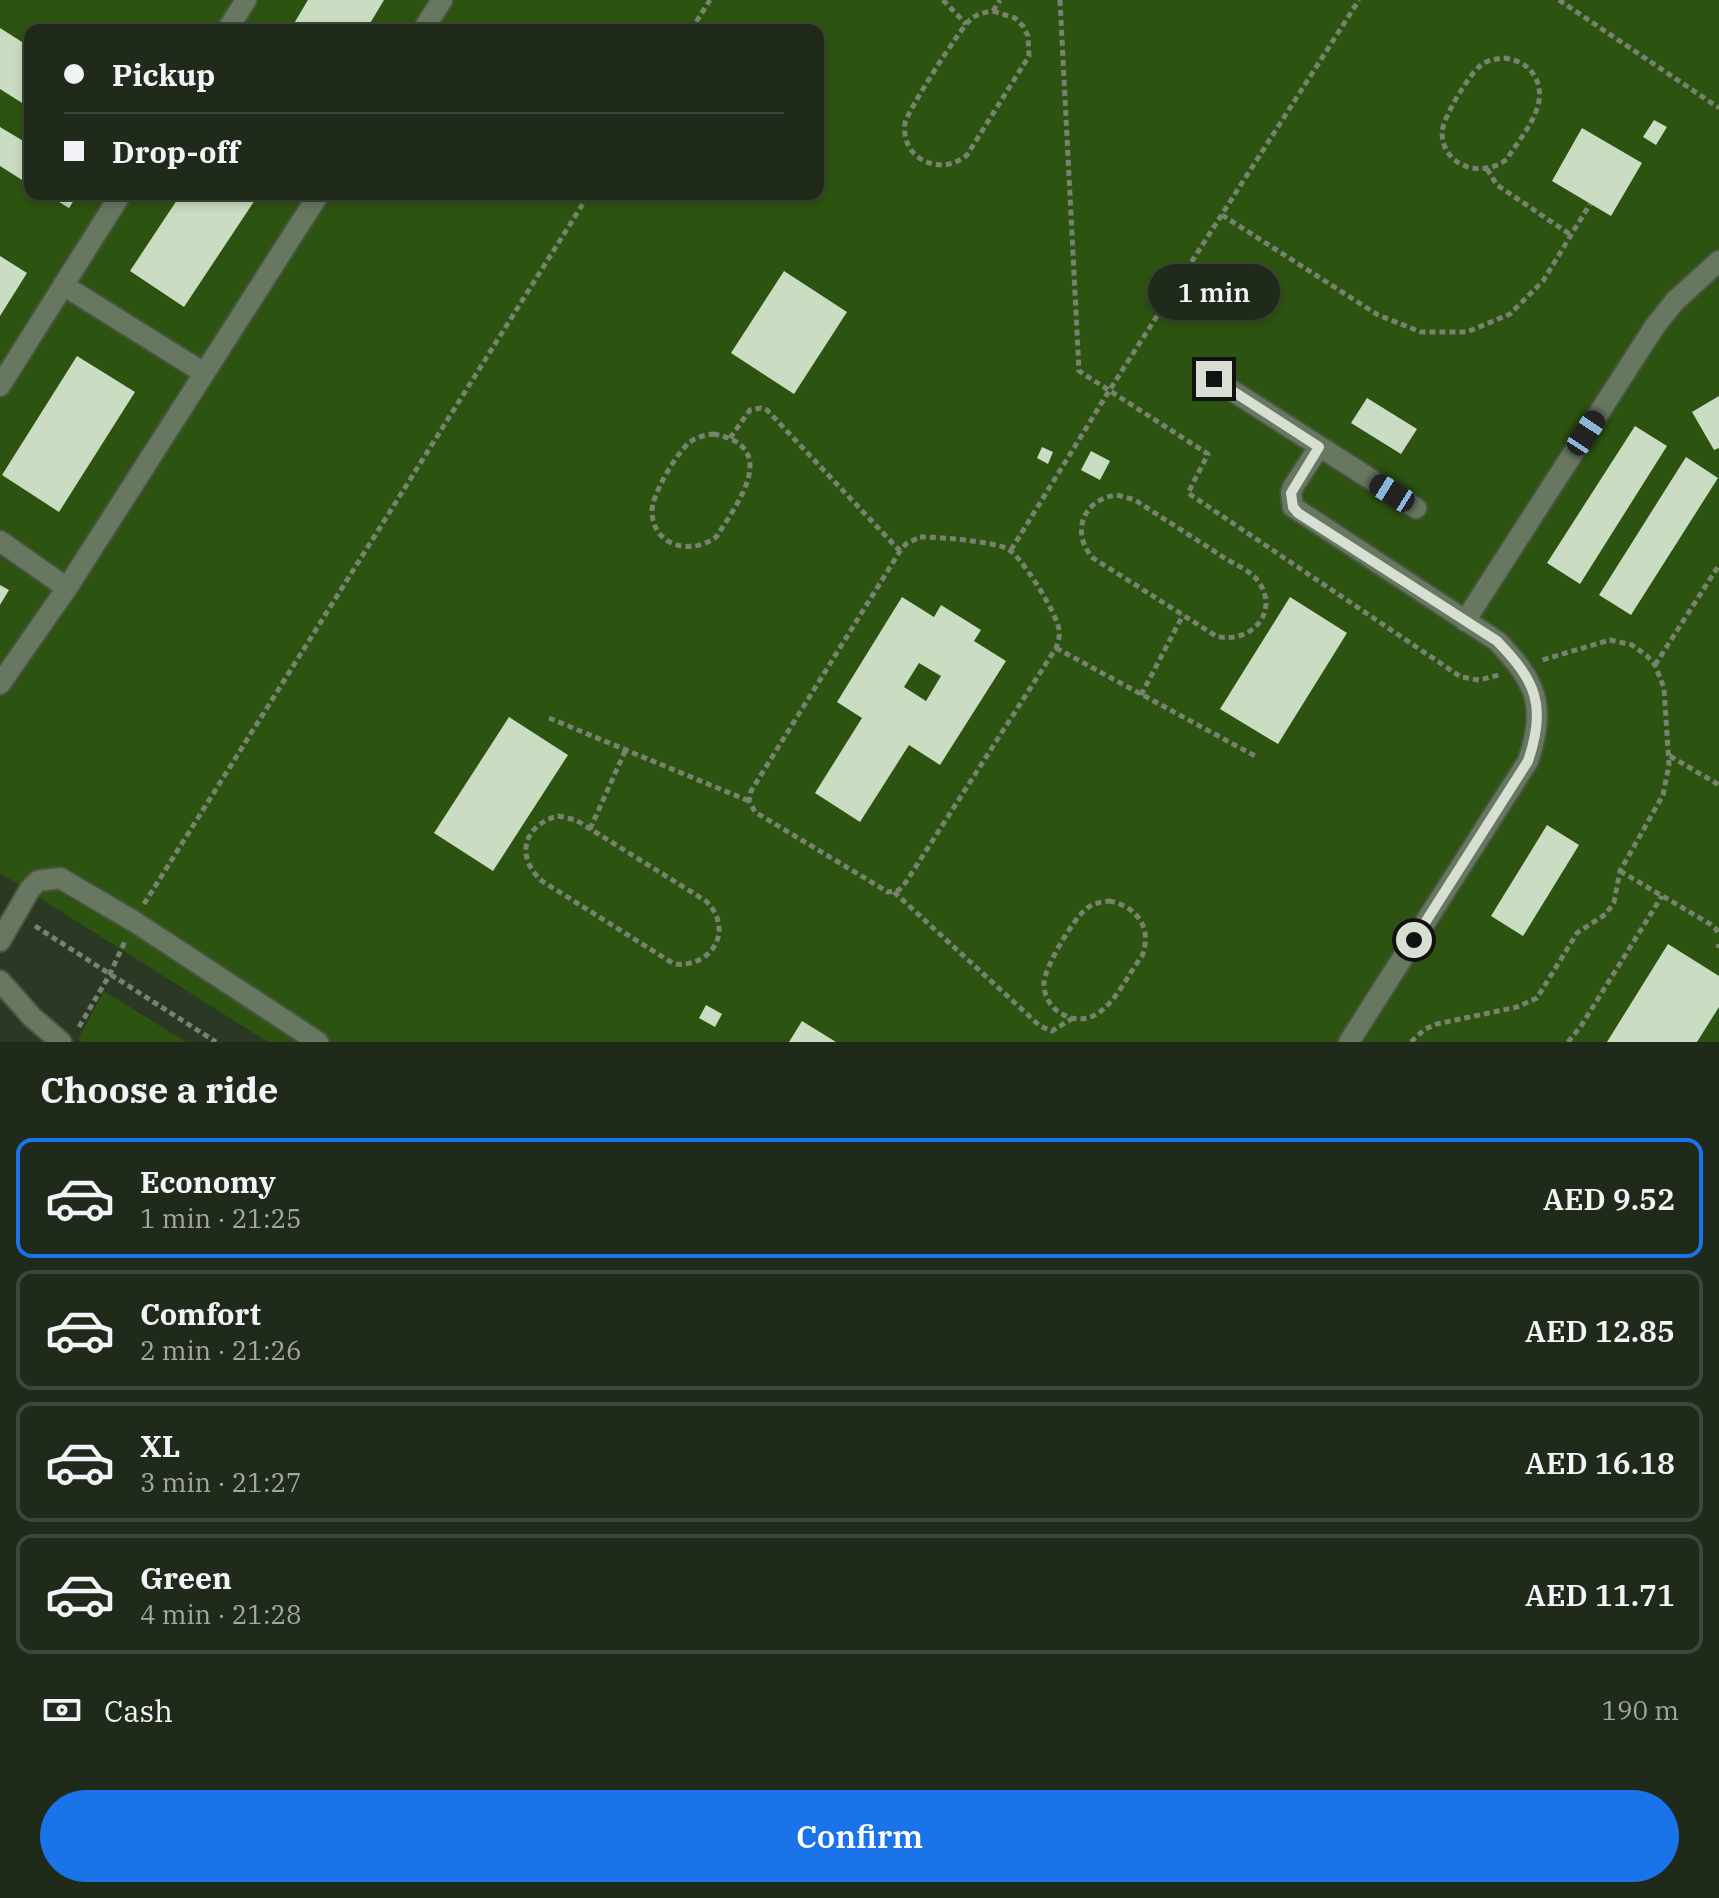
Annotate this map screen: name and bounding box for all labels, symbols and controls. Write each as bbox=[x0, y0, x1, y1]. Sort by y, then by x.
text: Pickup bbox=[112, 55, 215, 94]
text: Drop-off bbox=[112, 132, 240, 171]
callout: 1 min bbox=[1148, 263, 1280, 319]
text: 1 min bbox=[1178, 275, 1250, 309]
route end bbox=[1196, 361, 1232, 397]
car bbox=[1563, 406, 1609, 460]
car bbox=[1365, 470, 1419, 516]
route start bbox=[1396, 922, 1432, 958]
text: Choose a ride bbox=[40, 1066, 279, 1113]
icon: car bbox=[44, 1162, 116, 1234]
text: Economy bbox=[140, 1162, 276, 1201]
text: AED 9.52 bbox=[1543, 1179, 1675, 1218]
text: 1 min · 21:25 bbox=[140, 1201, 302, 1235]
icon: car bbox=[44, 1294, 116, 1366]
text: Comfort bbox=[140, 1294, 261, 1333]
text: AED 12.85 bbox=[1525, 1311, 1675, 1350]
text: 2 min · 21:26 bbox=[140, 1333, 302, 1367]
icon: car bbox=[44, 1426, 116, 1498]
text: XL bbox=[140, 1426, 180, 1465]
text: AED 16.18 bbox=[1525, 1443, 1675, 1482]
text: 3 min · 21:27 bbox=[140, 1465, 302, 1499]
icon: car bbox=[44, 1558, 116, 1630]
text: Green bbox=[140, 1558, 232, 1597]
text: AED 11.71 bbox=[1525, 1575, 1675, 1614]
text: 4 min · 21:28 bbox=[140, 1597, 302, 1631]
icon: cash bbox=[40, 1688, 84, 1732]
text: Cash bbox=[104, 1691, 173, 1730]
text: 190 m bbox=[1601, 1693, 1679, 1727]
button: Confirm bbox=[40, 1790, 1679, 1882]

